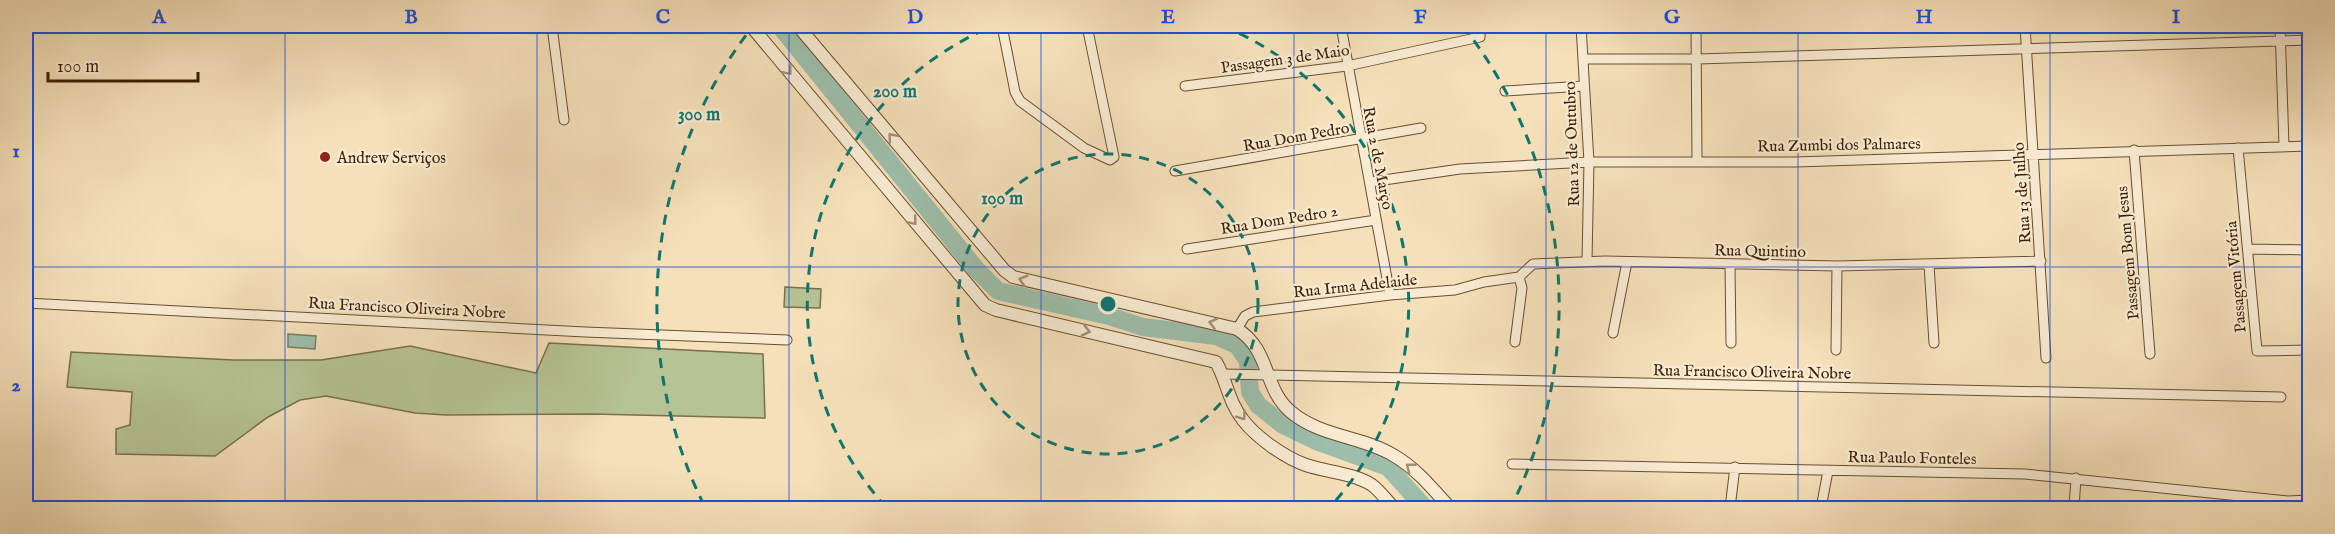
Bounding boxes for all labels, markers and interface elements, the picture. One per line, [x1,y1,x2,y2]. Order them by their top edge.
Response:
text: A [151,5,167,30]
text: B [404,5,418,30]
text: C [656,5,670,30]
text: D [907,5,923,30]
text: E [1161,5,1175,30]
text: F [1414,5,1427,30]
text: G [1664,5,1681,30]
text: H [1915,5,1933,30]
text: I [2172,5,2181,30]
street label: Passagem 3 de Maio [1220,41,1351,79]
scale bar [48,45,198,83]
text: 100 m [57,56,99,79]
one-way arrow [781,64,792,75]
text: 200 m [873,81,917,104]
street label: Rua 12 de Outubro [1561,81,1585,207]
text: 300 m [678,104,720,127]
street label: Rua 2 de Março [1357,105,1397,212]
street label: Rua Dom Pedro [1242,119,1351,157]
one-way arrow [888,133,899,144]
street label: Rua Zumbi dos Palmares [1757,135,1921,157]
text: 1 [12,139,20,164]
street label: Rua 13 de Julho [2009,141,2037,244]
place label: Andrew Serviços [336,149,446,169]
marker: Andrew Serviços [318,150,332,164]
street label: Passagem Bom Jesus [2113,185,2145,321]
text: 100 m [981,188,1023,211]
street label: Rua Dom Pedro 2 [1219,202,1339,240]
one-way arrow [906,214,917,225]
street label: Passagem Vitória [2222,220,2252,333]
street label: Rua Quintino [1714,241,1806,263]
street label: Rua Irma Adelaide [1292,271,1418,303]
one-way arrow [1018,275,1029,287]
street label: Rua Francisco Oliveira Nobre [307,294,506,324]
centre of rings [1098,294,1118,314]
one-way arrow [1208,318,1218,331]
one-way arrow [1081,324,1091,337]
street label: Rua Francisco Oliveira Nobre [1653,361,1851,385]
text: 2 [11,373,21,398]
one-way arrow [1235,410,1246,421]
street label: Rua Paulo Fonteles [1847,448,1977,470]
one-way arrow [1405,463,1416,474]

